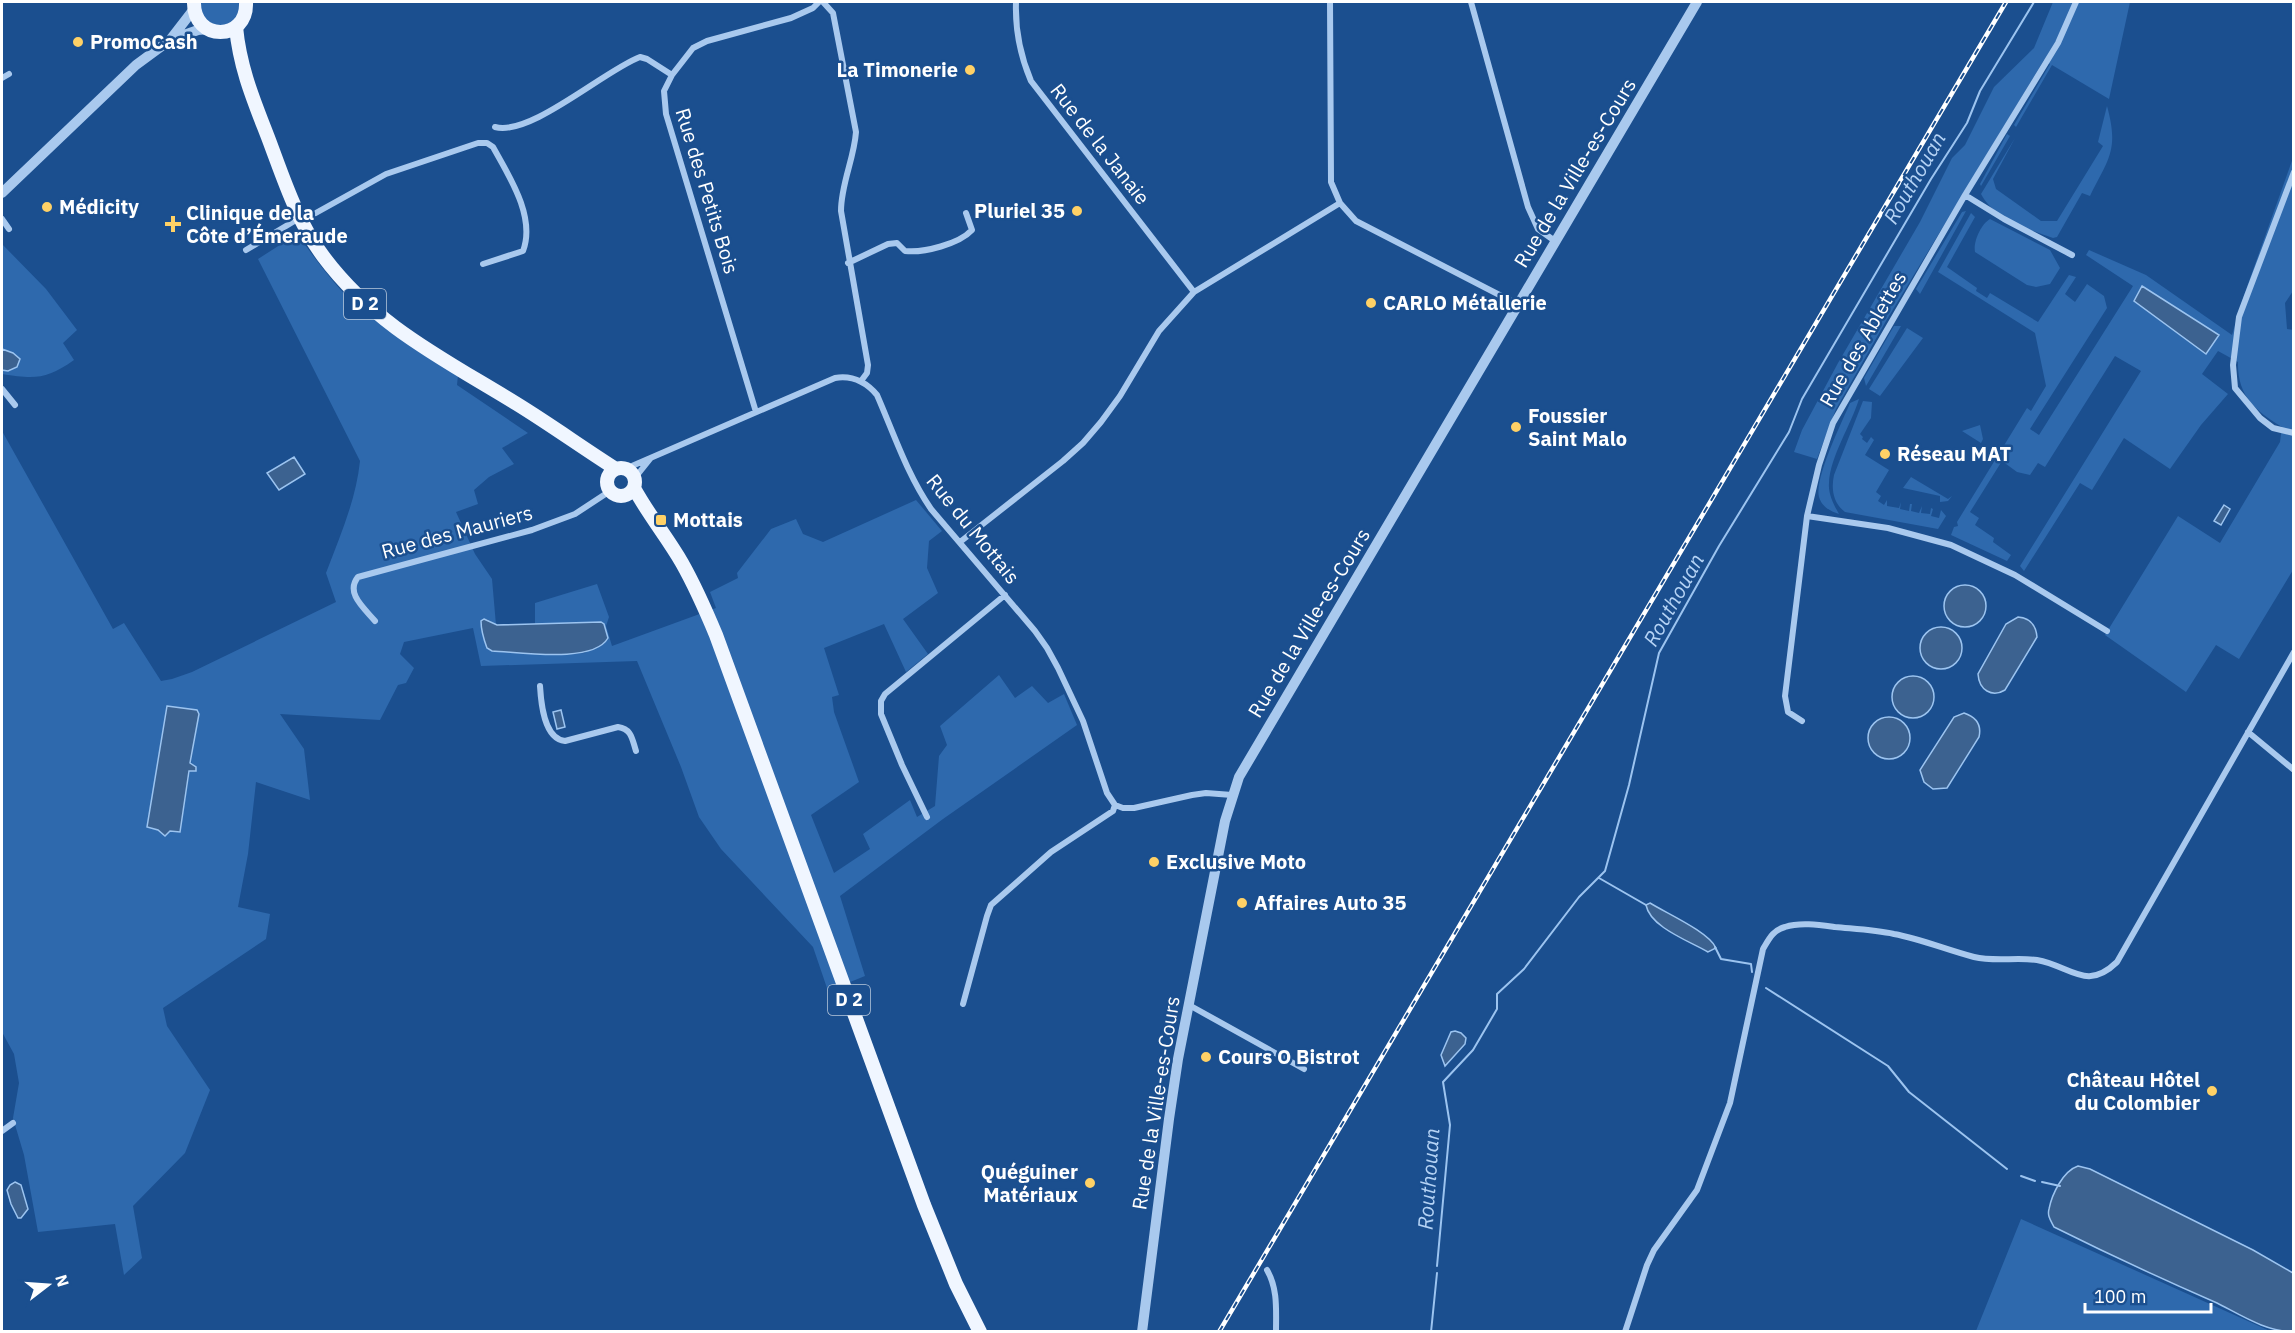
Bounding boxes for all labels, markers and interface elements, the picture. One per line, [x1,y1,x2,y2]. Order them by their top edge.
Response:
place label: PromoCash [90,28,198,55]
marker: PromoCash [71,35,85,49]
place label: La Timonerie [836,56,958,83]
marker: La Timonerie [963,63,977,77]
street label: Rue de la Ville-es-Cours [1507,73,1642,272]
street label: Rue de la Janaie [1045,77,1156,210]
street label: Rue des Petits Bois [669,105,746,277]
water label: Routhouan [1877,126,1952,229]
place label: Médicity [59,193,139,220]
place label: Pluriel 35 [974,197,1065,224]
place label: Clinique de la Côte d’Émeraude [186,199,348,249]
marker: Médicity [40,200,54,214]
marker: Pluriel 35 [1070,204,1084,218]
marker: Clinique de la Côte d’Émeraude [164,215,182,233]
street label: Rue des Ablettes [1813,266,1912,411]
road number: D 2 [344,289,386,319]
place label: CARLO Métallerie [1383,289,1547,316]
marker: CARLO Métallerie [1364,296,1378,310]
place label: Foussier Saint Malo [1528,402,1627,452]
marker: Foussier Saint Malo [1509,420,1523,434]
place label: Réseau MAT [1897,440,2012,467]
marker: Réseau MAT [1878,447,1892,461]
street label: Rue du Mottais [921,468,1026,589]
street label: Rue des Mauriers [378,498,536,565]
place label: Mottais [673,506,743,533]
marker: Mottais [654,513,668,527]
street label: Rue de la Ville-es-Cours [1241,523,1376,722]
water label: Routhouan [1636,548,1710,651]
place label: Exclusive Moto [1166,848,1306,875]
marker: Exclusive Moto [1147,855,1161,869]
place label: Affaires Auto 35 [1254,889,1407,916]
marker: Affaires Auto 35 [1235,896,1249,910]
road number: D 2 [828,985,870,1015]
street label: Rue de la Ville-es-Cours [1125,994,1186,1212]
place label: Cours O Bistrot [1218,1043,1360,1070]
marker: Cours O Bistrot [1199,1050,1213,1064]
place label: Château Hôtel du Colombier [2066,1066,2200,1116]
marker: Château Hôtel du Colombier [2205,1084,2219,1098]
water label: Routhouan [1410,1127,1446,1231]
place label: Quéguiner Matériaux [981,1158,1078,1208]
marker: Quéguiner Matériaux [1083,1176,1097,1190]
north arrow [18,1255,78,1315]
text: N [51,1272,74,1289]
scale bar [2085,1276,2211,1314]
text: 100 m [2094,1285,2146,1308]

